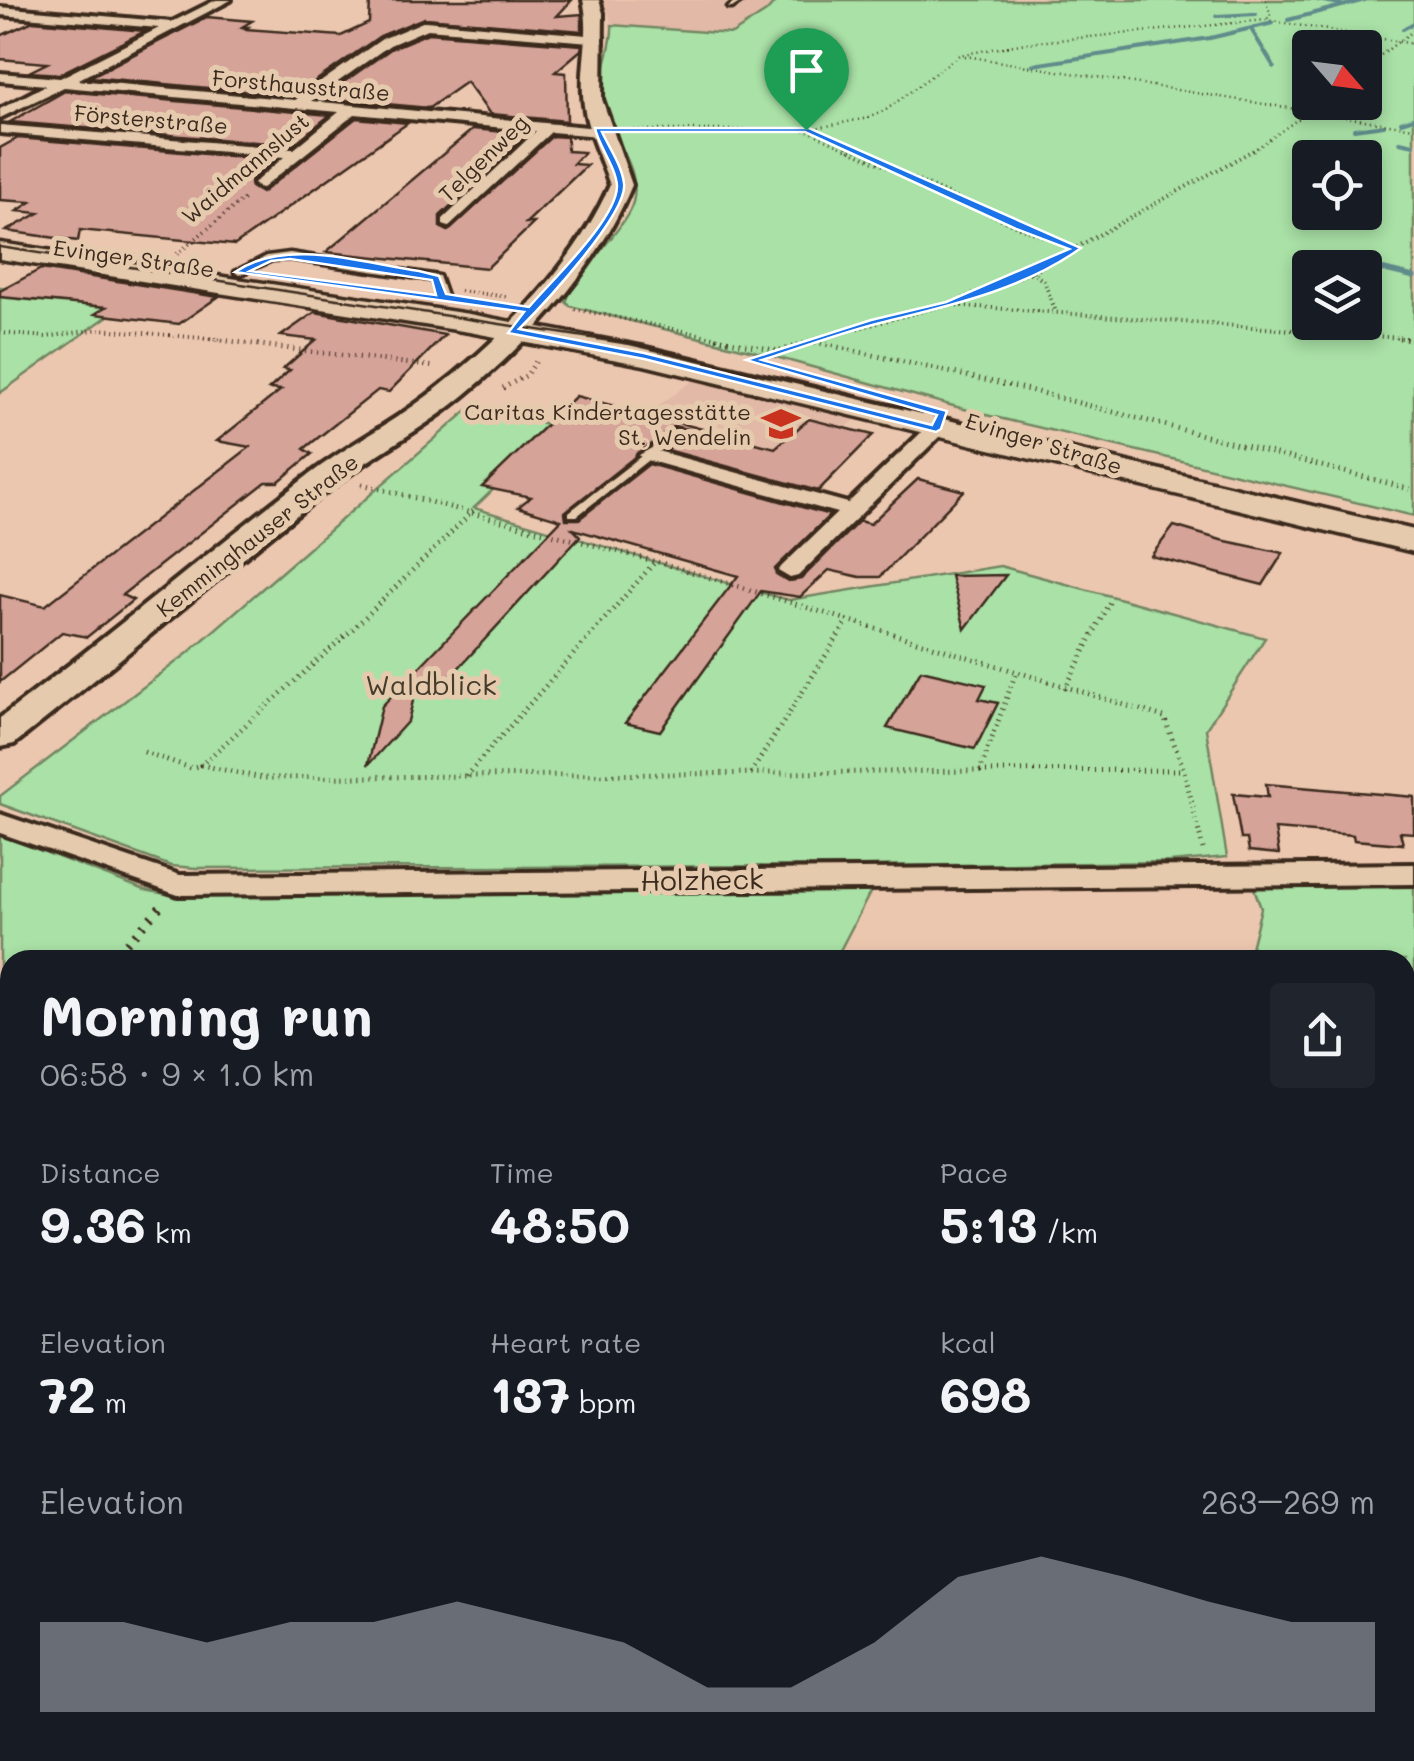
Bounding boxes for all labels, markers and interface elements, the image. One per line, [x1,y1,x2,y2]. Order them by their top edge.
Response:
pin [764,28,849,131]
north arrow [1292,30,1382,120]
map controls [1292,30,1382,340]
icon: arrive [779,43,834,98]
street label: Forsthausstraße [211,63,391,107]
street label: Försterstraße [73,98,229,140]
street label: Waidmannslust [175,106,315,230]
street label: Telgenweg [432,108,534,208]
button: locate [1292,140,1382,230]
street label: Evinger Straße [52,232,216,284]
button: layers [1292,250,1382,340]
place label: Caritas Kindertagesstätte St. Wendelin [464,397,751,451]
school or university icon: Caritas Kindertagesstätte St. Wendelin [760,403,802,445]
street label: Evinger Straße [962,405,1126,481]
street label: Kemminghauser Straße [150,447,364,623]
park label: Waldblick [365,666,497,702]
street label: Holzheck [640,860,764,898]
text: Morning run [40,978,373,1050]
button: share [1270,983,1375,1088]
text: 06:58 · 9 × 1.0 km [40,1052,314,1094]
text: Distance [40,1154,161,1190]
text: Time [490,1154,554,1190]
text: Pace [940,1154,1008,1190]
text: 9.36 [40,1190,146,1256]
text: 48:50 [490,1190,630,1256]
text: 5:13 [940,1190,1037,1256]
text: km [146,1214,192,1250]
text: /km [1037,1214,1098,1250]
text: Elevation [40,1324,166,1360]
text: Heart rate [490,1324,641,1360]
text: kcal [940,1324,996,1360]
text: 72 [40,1360,96,1426]
text: 137 [490,1360,570,1426]
text: 698 [940,1360,1031,1426]
text: m [96,1384,127,1420]
text: bpm [570,1384,636,1420]
text: Elevation [40,1480,184,1522]
text: 263–269 m [1201,1480,1375,1522]

